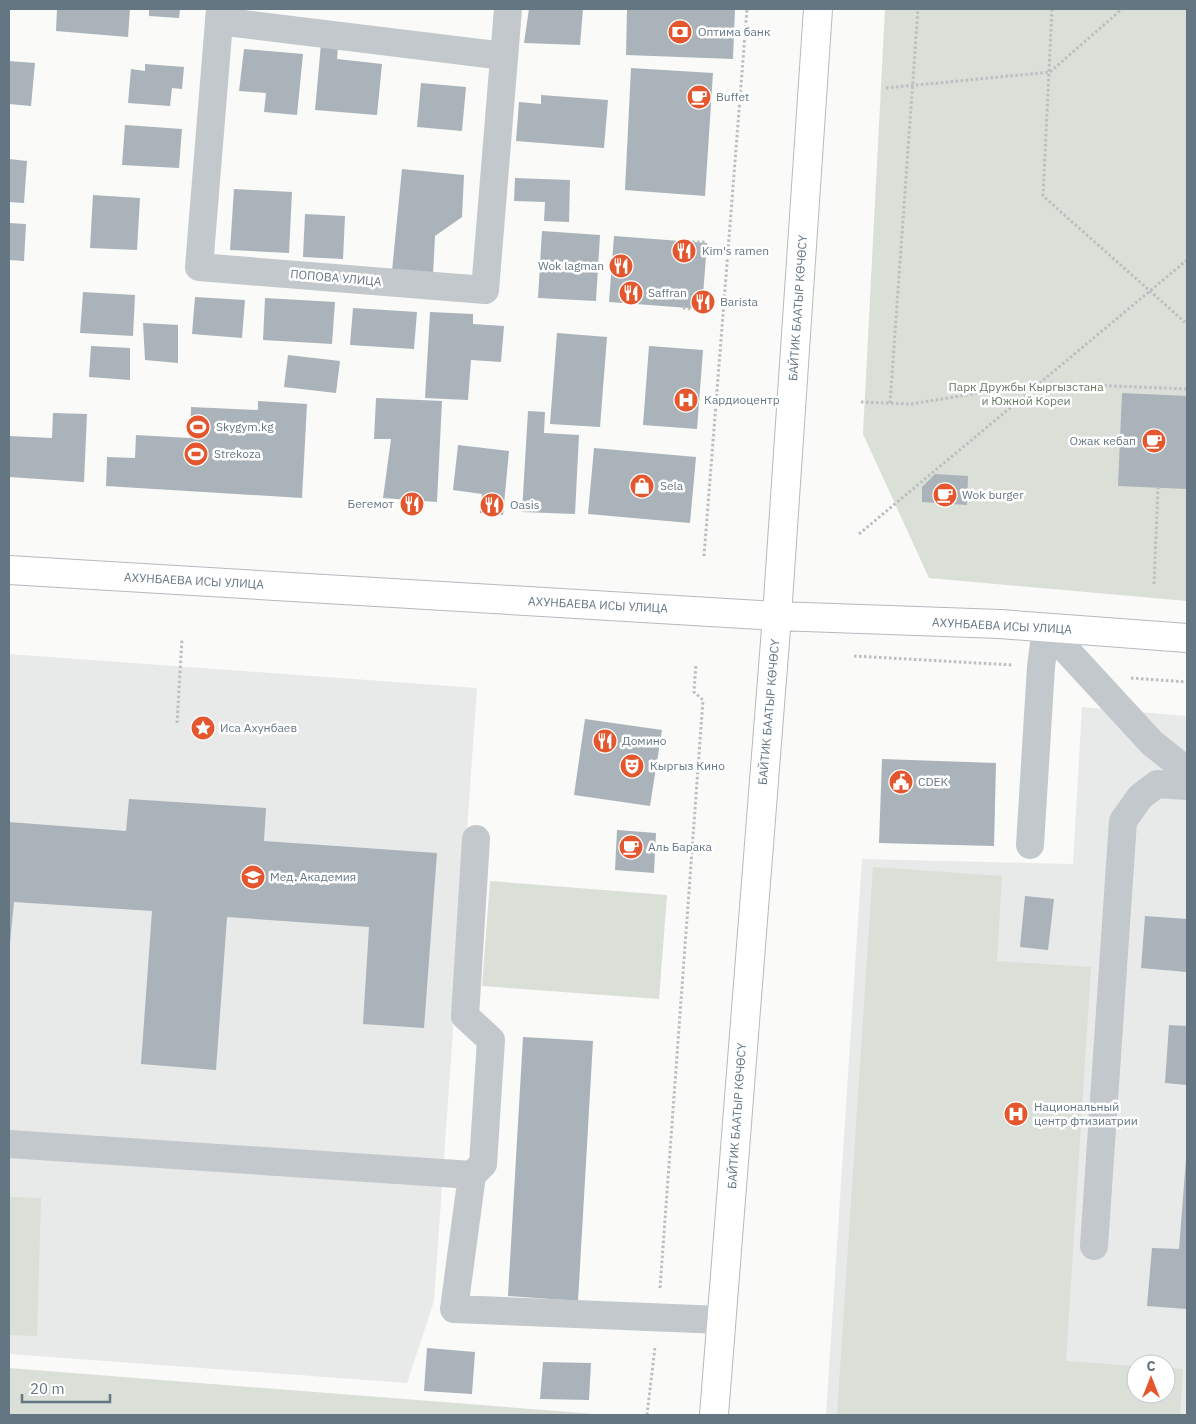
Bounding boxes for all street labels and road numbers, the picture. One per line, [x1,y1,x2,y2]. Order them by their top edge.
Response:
street label: БАЙТИК БААТЫР КӨЧӨСҮ [785,234,810,382]
street label: ПОПОВА УЛИЦА [290,266,383,289]
street label: АХУНБАЕВА ИСЫ УЛИЦА [124,569,265,592]
street label: АХУНБАЕВА ИСЫ УЛИЦА [528,593,669,616]
street label: АХУНБАЕВА ИСЫ УЛИЦА [932,614,1073,637]
street label: БАЙТИК БААТЫР КӨЧӨСҮ [755,638,782,786]
street label: БАЙТИК БААТЫР КӨЧӨСҮ [724,1042,749,1190]

